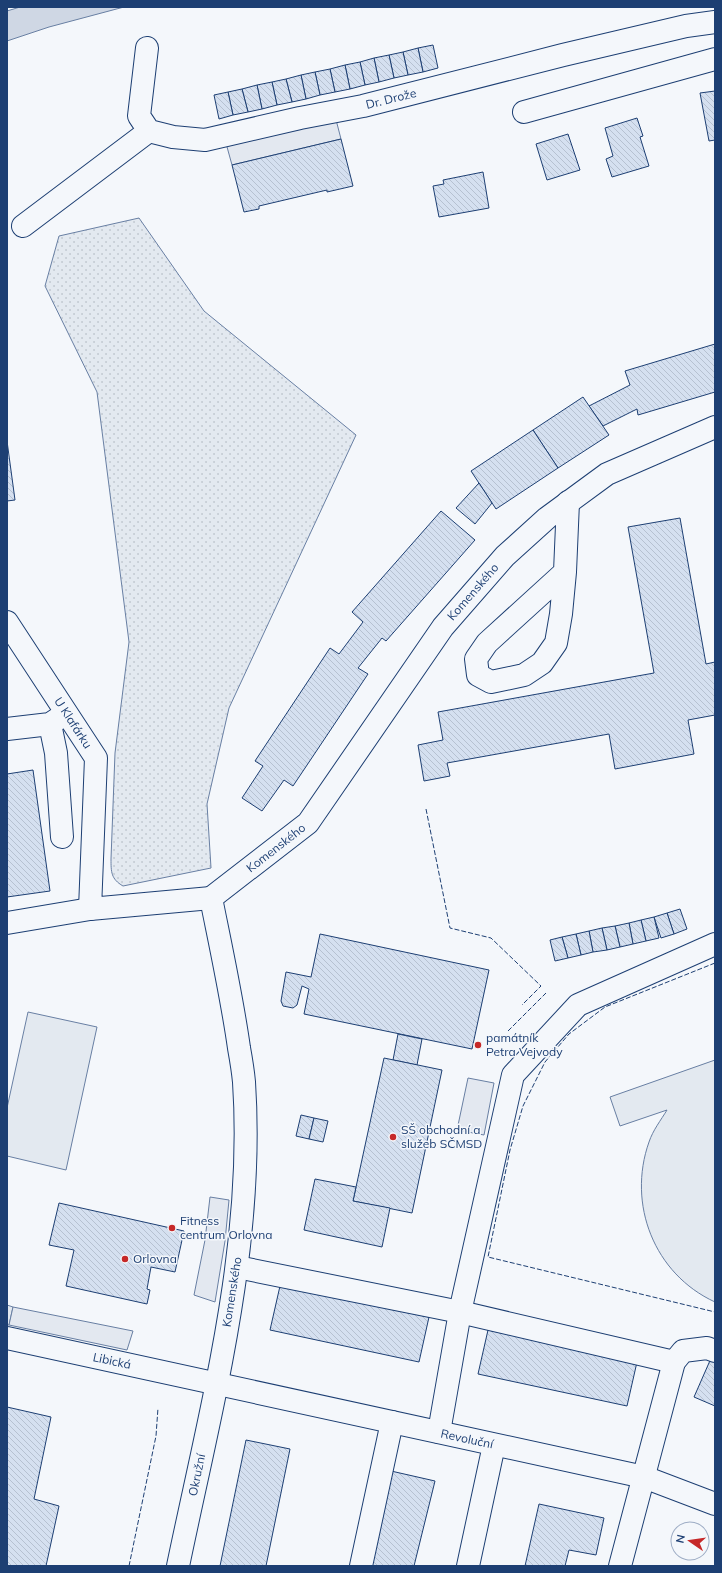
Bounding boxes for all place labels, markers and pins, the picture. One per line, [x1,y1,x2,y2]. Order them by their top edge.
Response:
place label: památník Petra Vejvody [486,1030,563,1059]
marker: památník Petra Vejvody [473,1040,483,1050]
place label: SŠ obchodní a služeb SČMSD [401,1122,482,1151]
marker: SŠ obchodní a služeb SČMSD [388,1132,398,1142]
place label: Fitness centrum Orlovna [180,1213,272,1242]
marker: Fitness centrum Orlovna [167,1223,177,1233]
place label: Orlovna [133,1251,177,1266]
marker: Orlovna [120,1254,130,1264]

